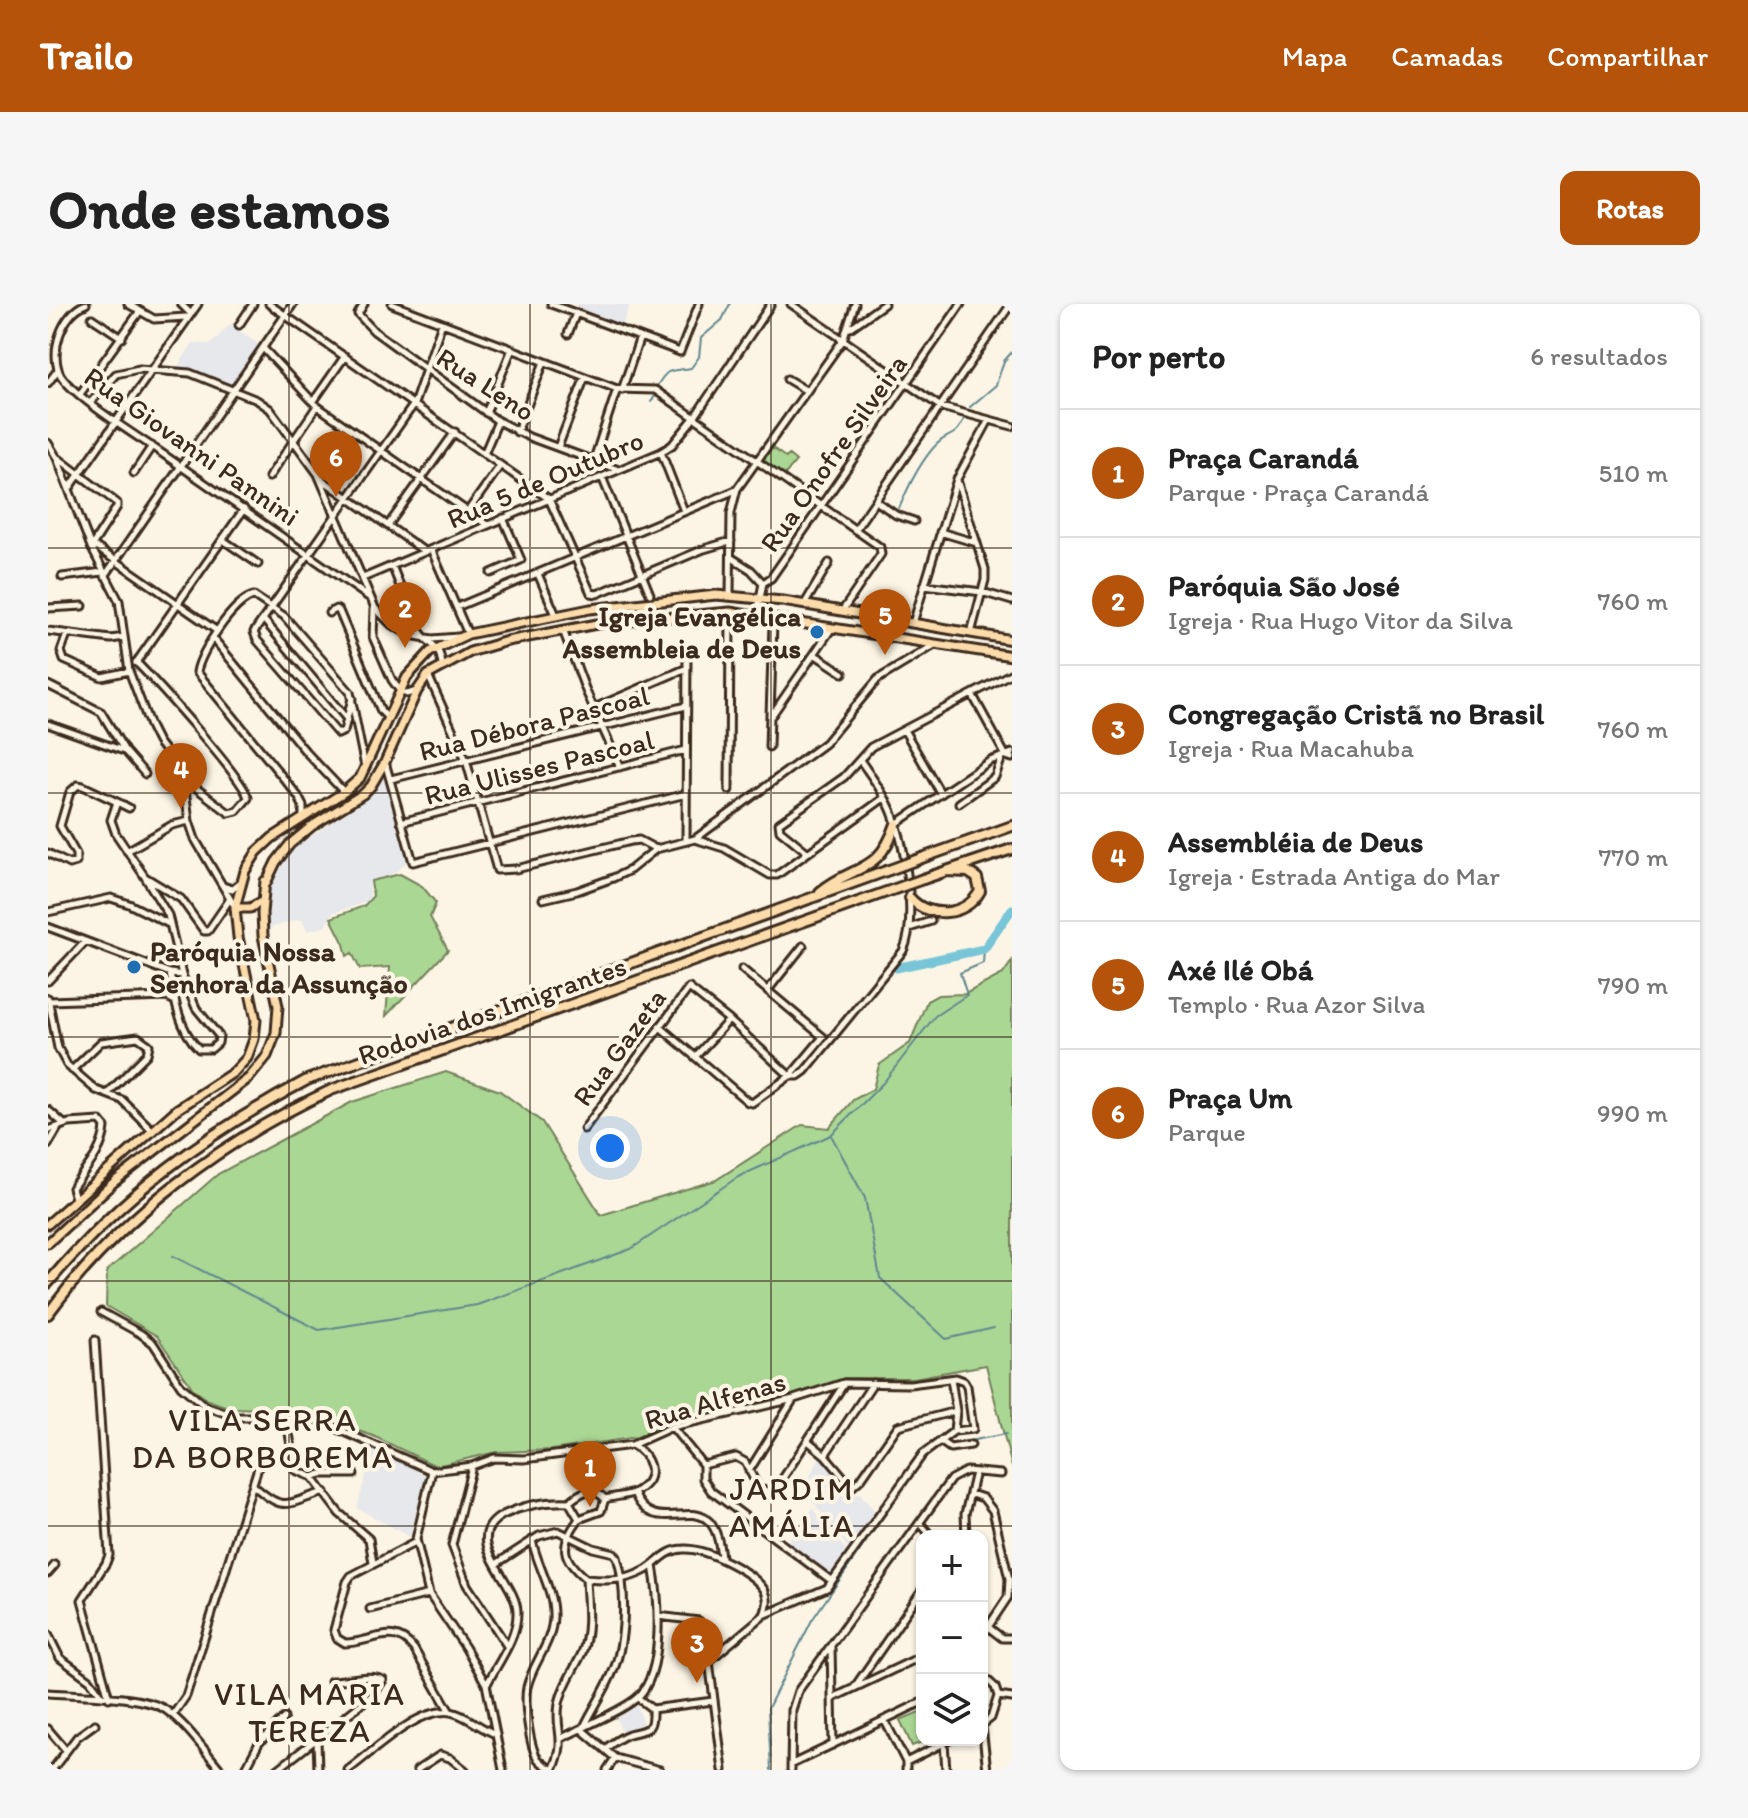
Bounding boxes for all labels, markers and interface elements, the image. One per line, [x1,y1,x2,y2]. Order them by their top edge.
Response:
text: Trailo [40,33,133,79]
text: Mapa [1282,39,1347,73]
text: Camadas [1391,39,1503,73]
text: Compartilhar [1547,39,1708,73]
button: Rotas [1560,171,1700,245]
text: Onde estamos [48,175,390,242]
text: Por perto [1092,336,1225,377]
street label: Rua Leno [431,340,541,428]
text: 6 resultados [1530,340,1668,372]
street label: Rua Onofre Silveira [752,347,914,558]
street label: Rua Giovanni Pannini [78,359,306,533]
street label: Rua 5 de Outubro [442,422,648,536]
pin: 6 [310,431,362,497]
text: Praça Carandá [1168,439,1359,476]
text: 1 [1112,457,1124,489]
text: 510 m [1599,457,1668,489]
text: Parque · Praça Carandá [1168,476,1429,508]
text: Paróquia São José [1168,567,1400,604]
pin: 2 [379,582,431,648]
text: 2 [1111,585,1125,617]
text: 760 m [1598,585,1668,617]
pin: 5 [859,589,911,655]
place label: Igreja Evangélica Assembleia de Deus [562,599,801,665]
text: Igreja · Rua Hugo Vitor da Silva [1168,604,1513,636]
marker: Igreja Evangélica Assembleia de Deus [808,623,826,641]
street label: Rua Débora Pascoal [415,678,653,768]
text: Congregação Cristã no Brasil [1168,695,1544,732]
text: 3 [1111,713,1125,745]
text: 760 m [1598,713,1668,745]
street label: Rua Ulisses Pascoal [421,722,657,812]
text: Igreja · Rua Macahuba [1168,732,1414,764]
pin: 4 [155,743,207,809]
text: Assembléia de Deus [1168,823,1423,860]
text: 4 [1110,841,1126,873]
text: 770 m [1598,841,1668,873]
text: Igreja · Estrada Antiga do Mar [1168,860,1500,892]
place label: Paróquia Nossa Senhora da Assunção [150,934,408,1000]
street label: Rodovia dos Imigrantes [353,948,631,1072]
text: Axé Ilé Obá [1168,951,1313,988]
marker: Paróquia Nossa Senhora da Assunção [125,958,143,976]
text: 5 [1111,969,1125,1001]
text: 790 m [1598,969,1668,1001]
street label: Rua Gazeta [565,981,673,1112]
text: Templo · Rua Azor Silva [1168,988,1425,1020]
text: Praça Um [1168,1079,1292,1116]
text: 6 [1111,1097,1125,1129]
text: 990 m [1597,1097,1668,1129]
text: Parque [1168,1116,1246,1148]
your location [590,1128,630,1168]
street label: Rua Alfenas [640,1364,790,1436]
district label: VILA SERRA DA BORBOREMA [132,1401,394,1476]
pin: 1 [564,1441,616,1507]
district label: JARDIM AMÁLIA [729,1470,855,1545]
map controls [916,1530,988,1746]
button: + [916,1530,988,1602]
button: − [916,1602,988,1674]
pin: 3 [671,1617,723,1683]
button: layers [916,1674,988,1746]
district label: VILA MARIA TEREZA [214,1675,406,1750]

